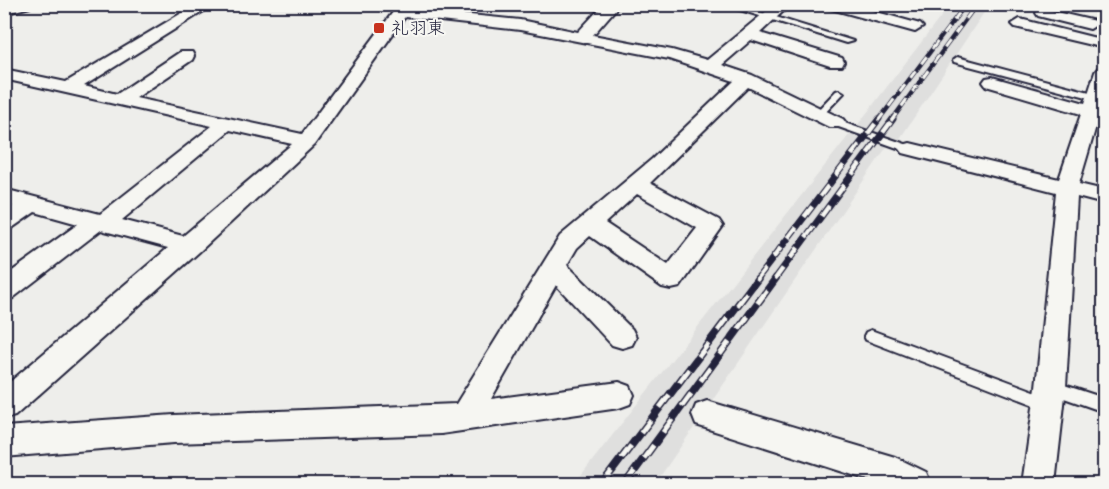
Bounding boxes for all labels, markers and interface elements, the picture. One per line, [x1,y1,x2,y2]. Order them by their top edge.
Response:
place label: 礼羽東 [391,13,445,40]
marker: 礼羽東 [372,21,386,35]

